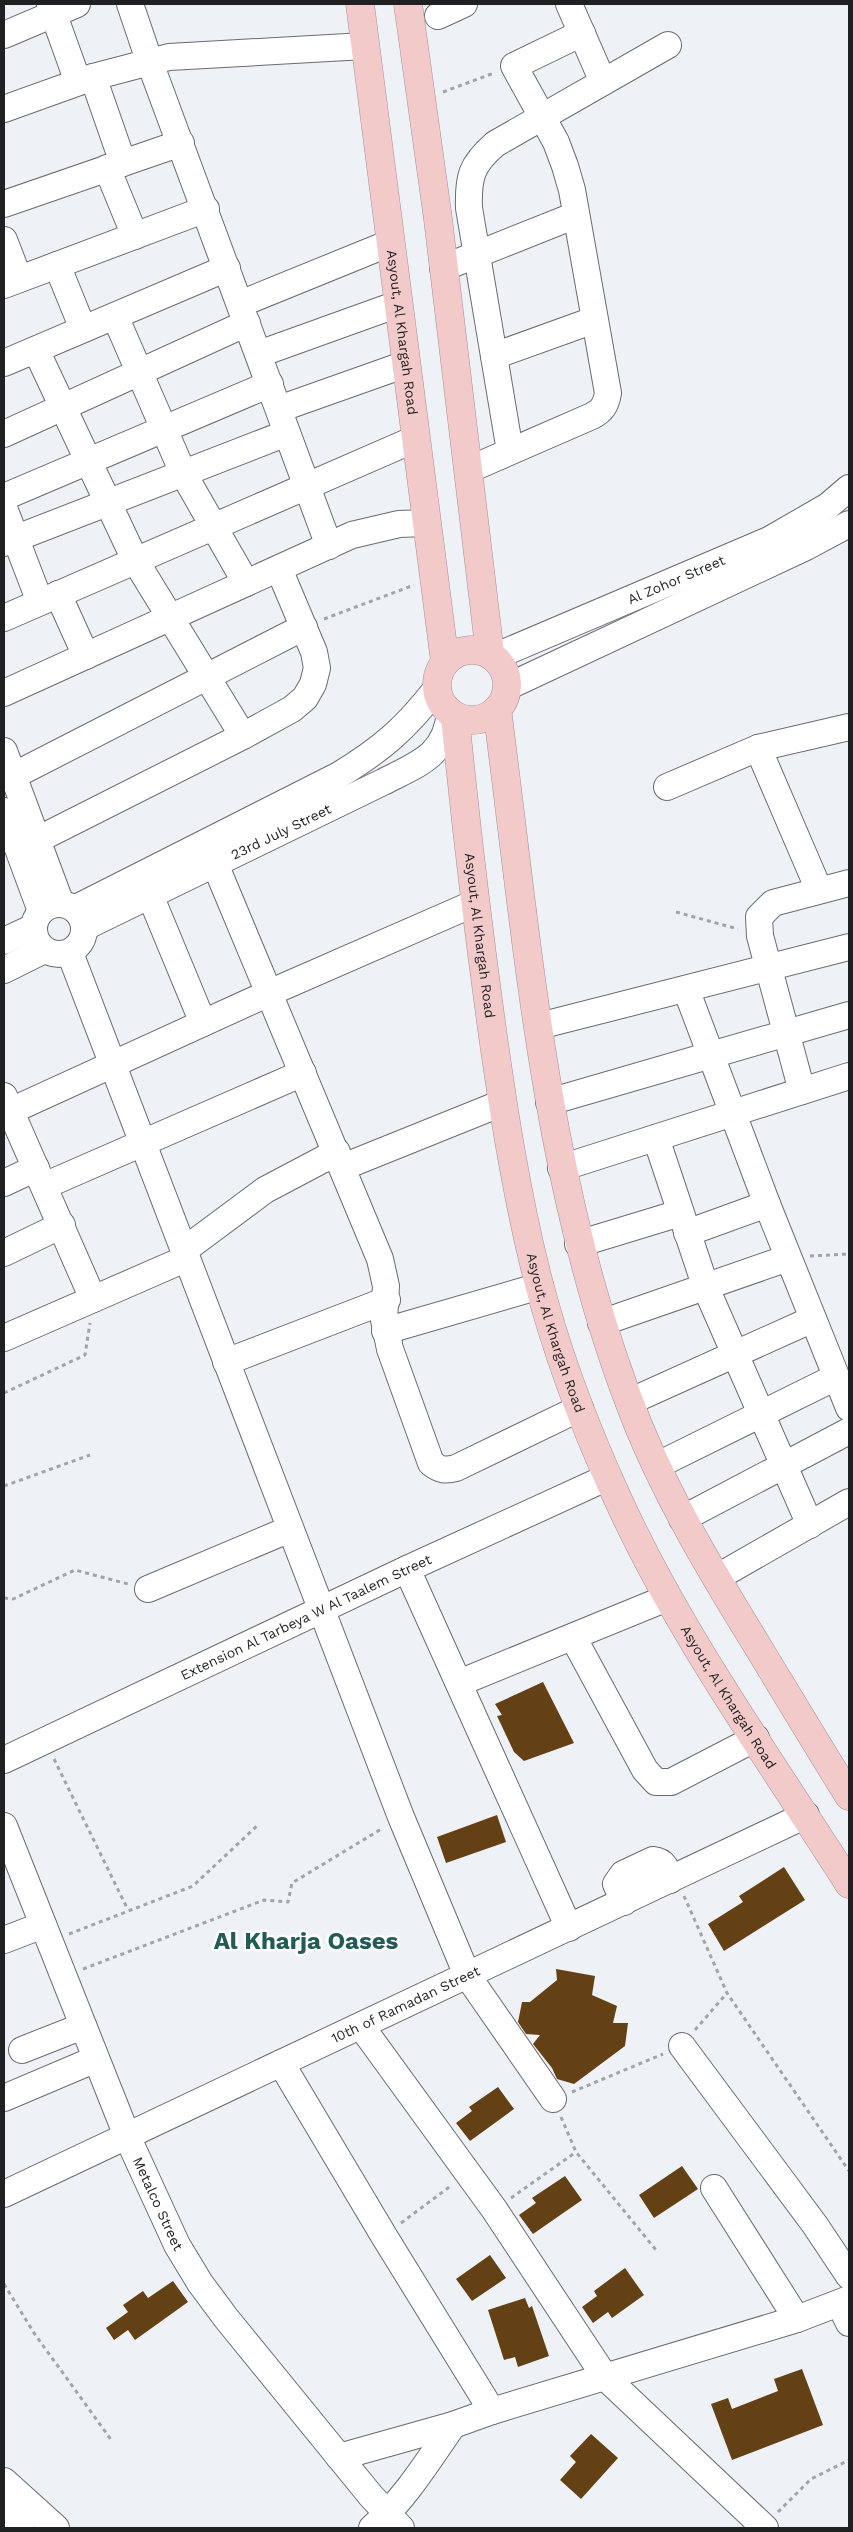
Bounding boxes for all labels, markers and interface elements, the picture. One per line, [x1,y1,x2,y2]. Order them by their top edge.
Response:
street label: Asyout, Al Khargah Road [384,249,421,416]
street label: Al Zohor Street [625,552,727,607]
street label: 23rd July Street [228,800,334,863]
street label: Asyout, Al Khargah Road [462,852,498,1019]
street label: Asyout, Al Khargah Road [524,1251,588,1415]
street label: Extension Al Tarbeya W Al Taalem Street [178,1551,434,1683]
street label: Asyout, Al Khargah Road [678,1622,780,1772]
district label: Al Kharja Oases [214,1927,399,1955]
street label: 10th of Ramadan Street [329,1962,482,2046]
street label: Metalco Street [130,2154,187,2254]

